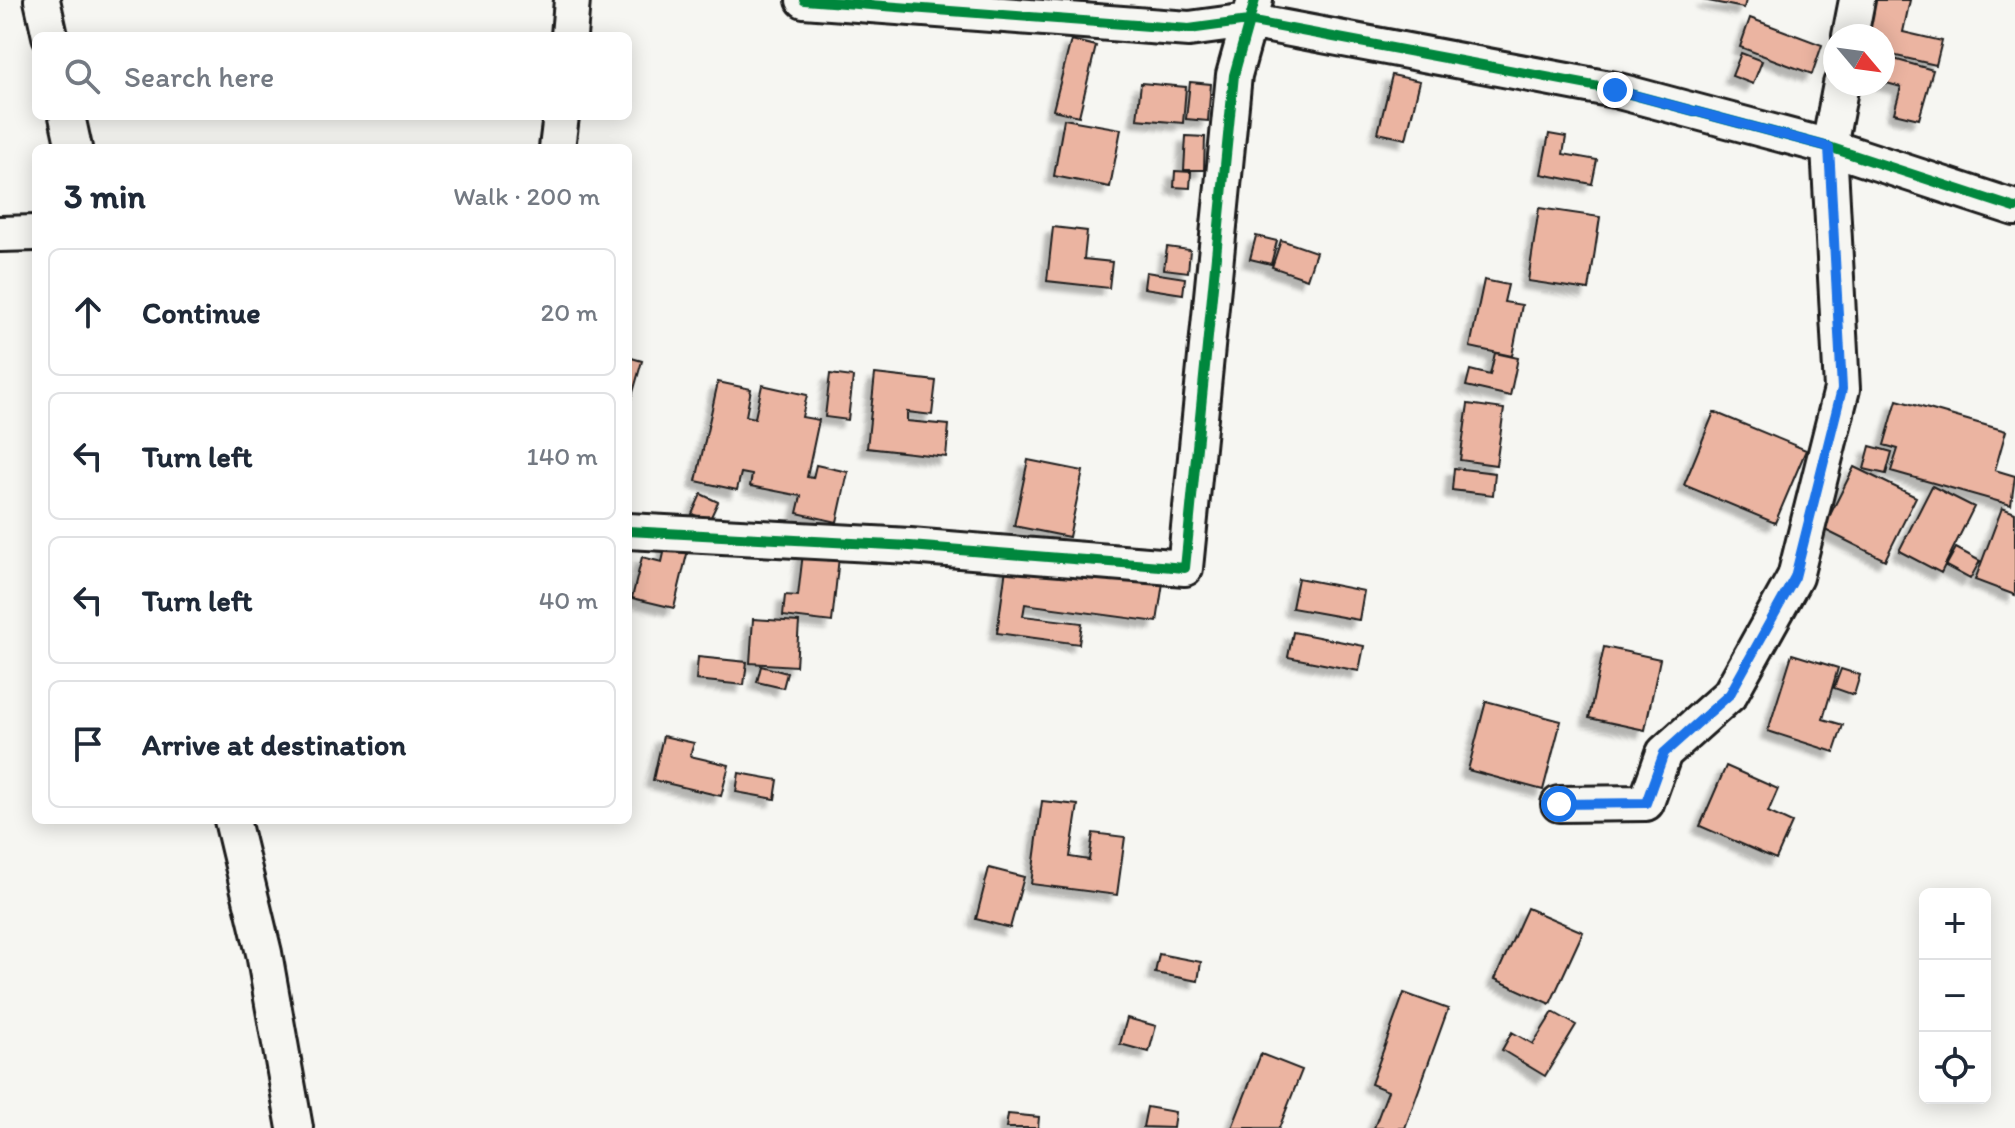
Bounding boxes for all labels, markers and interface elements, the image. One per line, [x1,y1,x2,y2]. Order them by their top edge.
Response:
north arrow [1823,24,1895,96]
search box [32,32,632,120]
icon: search [60,54,104,98]
text: Search here [124,58,274,95]
route end [1597,72,1633,108]
text: 3 min [64,176,146,217]
text: Walk · 200 m [453,180,600,212]
icon: ahead [66,290,110,334]
text: Continue [142,294,261,331]
text: 20 m [541,296,598,328]
icon: left [66,434,110,478]
text: Turn left [142,438,253,475]
text: 140 m [527,440,598,472]
icon: left [66,578,110,622]
text: Turn left [142,582,253,619]
text: 40 m [539,584,598,616]
icon: arrive [66,722,110,766]
text: Arrive at destination [142,726,406,763]
route start [1541,786,1577,822]
map controls [1919,888,1991,1104]
button: + [1919,888,1991,960]
button: − [1919,960,1991,1032]
button: locate [1919,1032,1991,1104]

